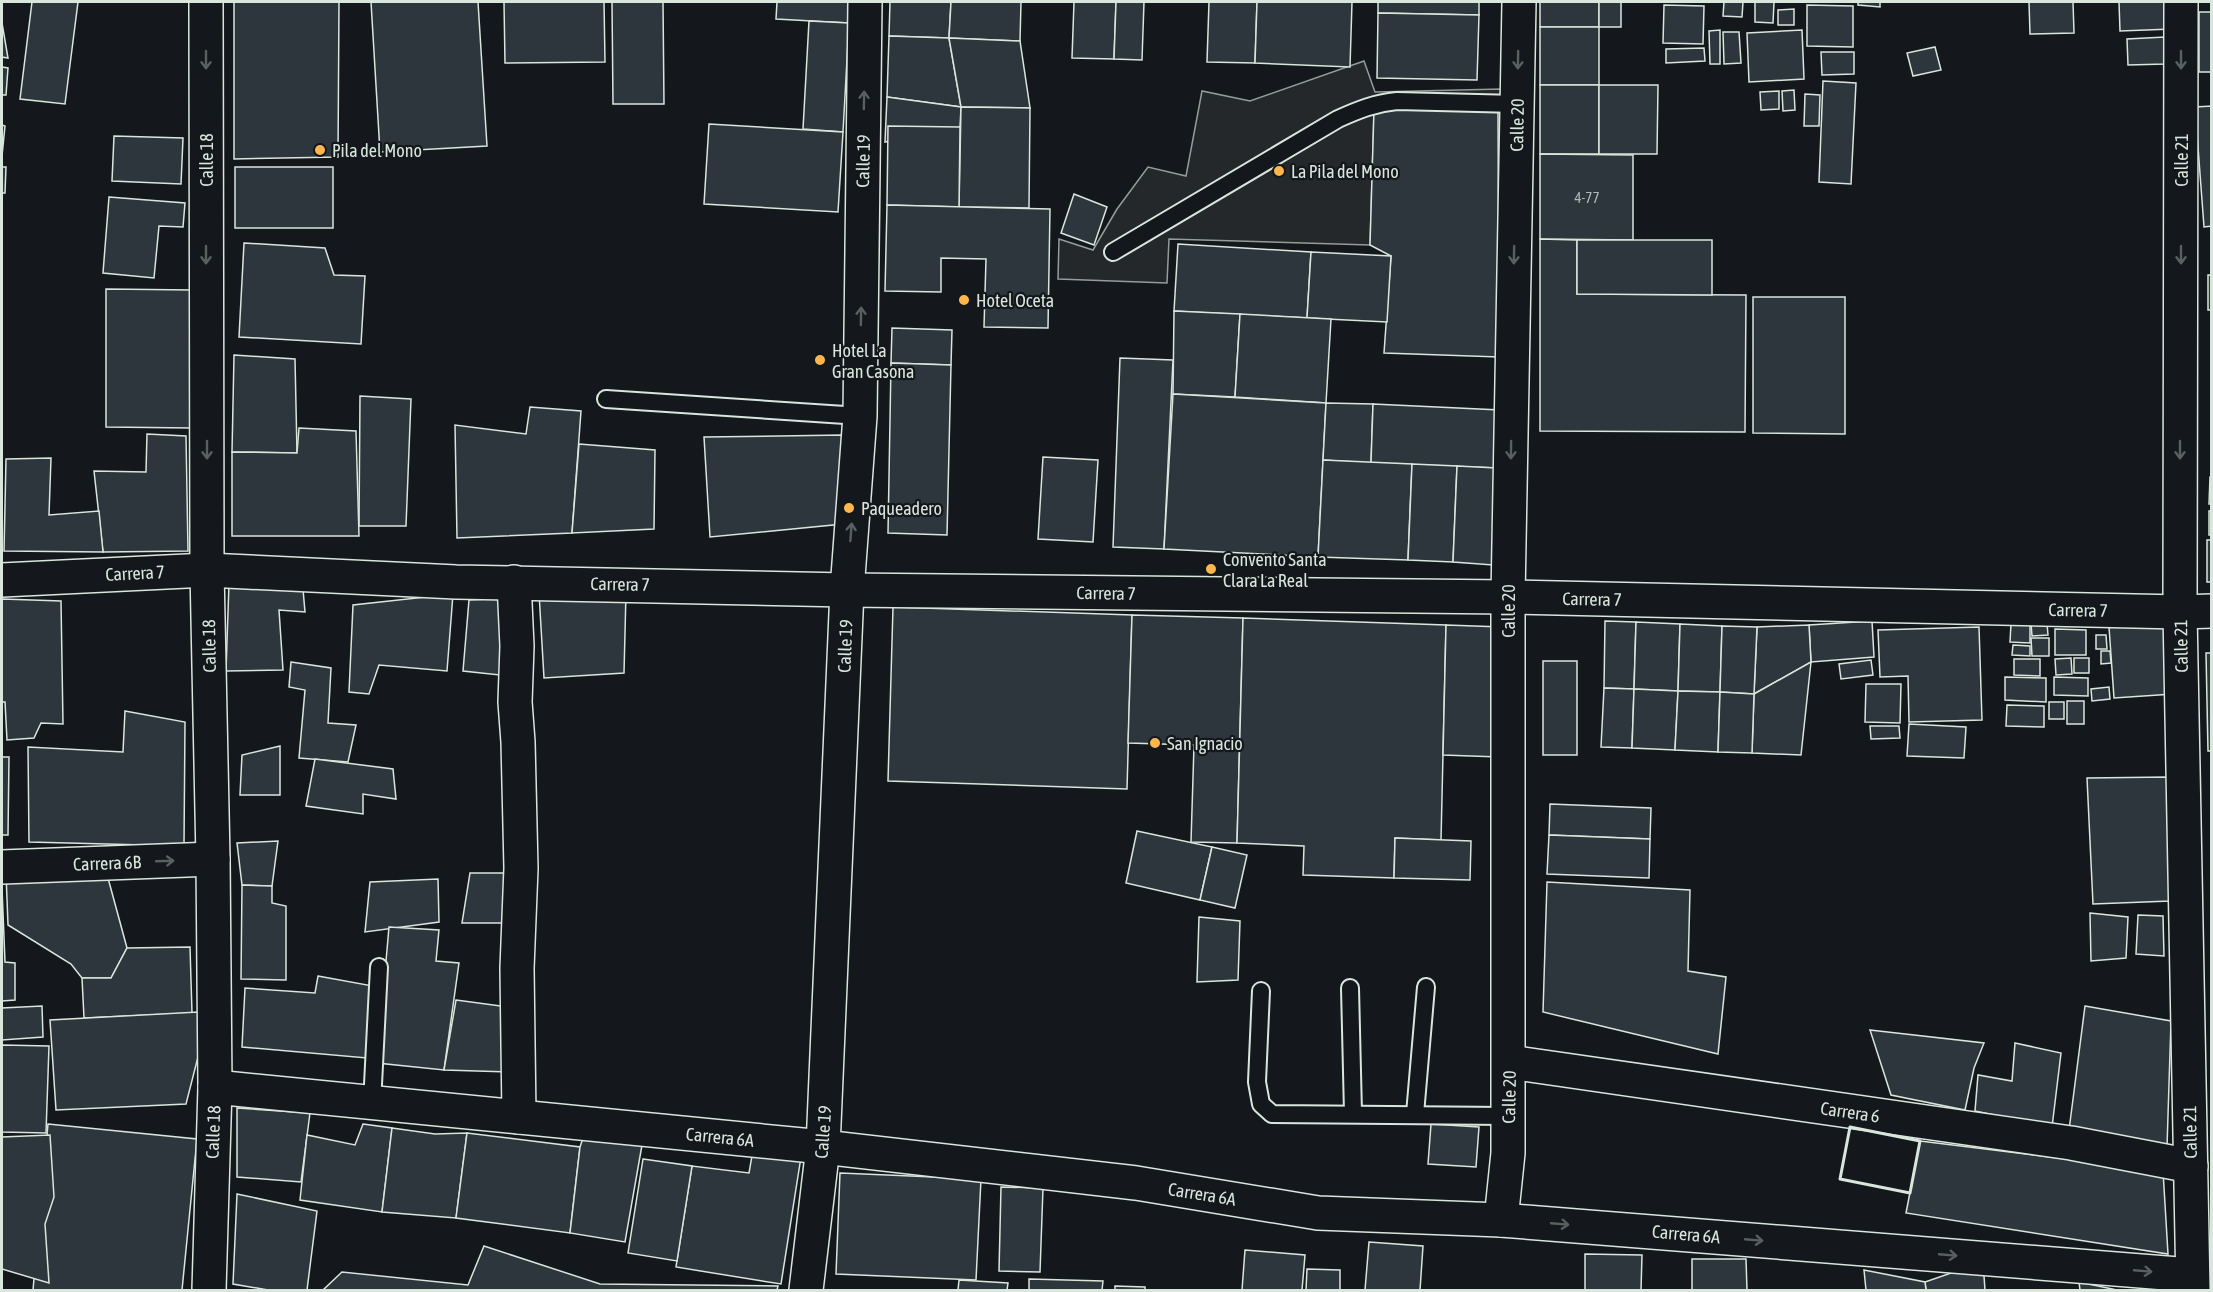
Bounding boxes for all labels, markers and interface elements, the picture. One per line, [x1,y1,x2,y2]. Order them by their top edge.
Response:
one-way arrow [200,49,212,69]
one-way arrow [1512,49,1524,69]
one-way arrow [2175,49,2187,69]
one-way arrow [858,91,870,111]
street label: Calle 20 [1506,98,1528,152]
street label: Calle 18 [196,133,217,187]
street label: Calle 21 [2171,133,2192,187]
street label: Calle 19 [852,134,874,188]
place label: Pila del Mono [332,140,422,161]
marker: Pila del Mono [313,143,327,157]
place label: La Pila del Mono [1291,161,1399,182]
marker: La Pila del Mono [1272,164,1286,178]
house number: 4-77 [1575,189,1599,206]
one-way arrow [200,244,212,264]
one-way arrow [1508,244,1520,264]
one-way arrow [2175,244,2187,264]
place label: Hotel Oceta [976,290,1054,311]
marker: Hotel Oceta [957,293,971,307]
one-way arrow [855,307,867,327]
place label: Hotel La Gran Casona [832,340,914,382]
marker: Hotel La Gran Casona [813,353,827,367]
one-way arrow [201,439,213,459]
one-way arrow [1505,439,1516,459]
one-way arrow [2174,439,2186,459]
place label: Paqueadero [861,498,942,519]
marker: Paqueadero [842,501,856,515]
one-way arrow [846,522,857,542]
place label: Convento Santa Clara La Real [1223,549,1327,591]
street label: Carrera 7 [105,561,165,585]
marker: Convento Santa Clara La Real [1204,562,1218,576]
street label: Carrera 7 [590,573,650,595]
street label: Carrera 7 [1076,582,1136,604]
street label: Calle 20 [1498,584,1519,638]
street label: Carrera 7 [1562,588,1622,610]
street label: Carrera 7 [2048,599,2108,621]
street label: Calle 18 [198,619,220,673]
street label: Calle 19 [834,619,856,673]
street label: Calle 21 [2170,619,2192,673]
place label: San Ignacio [1167,733,1243,754]
marker: San Ignacio [1148,736,1162,750]
street label: Carrera 6B [73,851,142,875]
one-way arrow [154,855,174,866]
street label: Calle 20 [1498,1070,1520,1124]
street label: Carrera 6 [1819,1097,1881,1127]
street label: Calle 18 [202,1105,224,1159]
street label: Calle 19 [811,1105,835,1159]
street label: Calle 21 [2179,1105,2201,1159]
street label: Carrera 6A [685,1123,755,1151]
street label: Carrera 6A [1167,1178,1238,1210]
one-way arrow [1549,1219,1569,1230]
street label: Carrera 6A [1651,1221,1721,1247]
one-way arrow [1744,1235,1764,1246]
one-way arrow [1938,1250,1958,1261]
one-way arrow [2132,1266,2152,1277]

